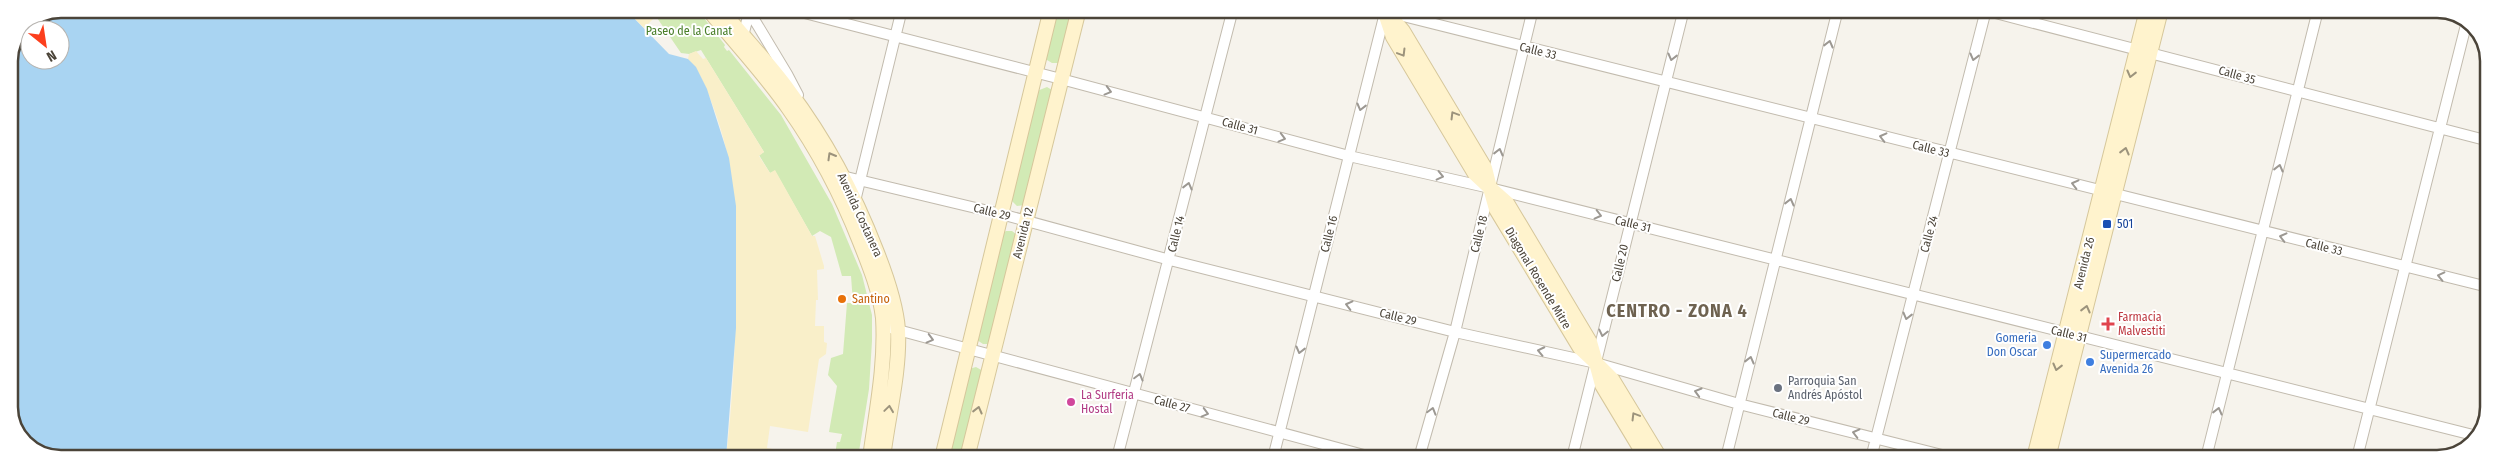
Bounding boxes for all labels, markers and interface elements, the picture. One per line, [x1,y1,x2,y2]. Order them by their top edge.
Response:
north arrow [20,20,70,70]
park label: Paseo de la Canat [646,24,732,38]
street label: Calle 33 [1518,40,1558,62]
one-way arrow [1823,40,1834,49]
text: N [43,46,59,65]
one-way arrow [1396,48,1406,57]
one-way arrow [1667,52,1678,61]
one-way arrow [1969,52,1980,61]
street label: Calle 35 [2217,63,2258,87]
one-way arrow [2126,69,2137,78]
one-way arrow [1104,85,1113,96]
one-way arrow [1356,103,1367,112]
one-way arrow [1450,112,1460,121]
street label: Calle 31 [1221,115,1259,137]
one-way arrow [1278,132,1286,142]
one-way arrow [1880,132,1888,142]
street label: Calle 33 [1911,138,1951,160]
one-way arrow [1493,147,1504,156]
one-way arrow [2119,147,2130,156]
one-way arrow [827,152,837,161]
one-way arrow [2273,164,2284,173]
one-way arrow [1435,170,1444,181]
street label: Avenida Costanera [834,171,886,259]
one-way arrow [2071,180,2079,190]
one-way arrow [1183,182,1193,190]
one-way arrow [1784,198,1794,207]
street label: Calle 29 [972,201,1012,223]
street label: Avenida 12 [1010,206,1036,260]
one-way arrow [1593,209,1602,220]
street label: Calle 31 [1614,213,1652,235]
street label: Calle 14 [1165,214,1187,254]
street label: Calle 16 [1318,214,1340,254]
street label: Calle 18 [1468,214,1490,254]
street label: Calle 24 [1917,214,1941,254]
place label: 501 [2117,217,2133,231]
marker: 501 [2101,218,2113,230]
street label: Diagonal Rosende Mitre [1502,225,1574,331]
one-way arrow [2280,232,2288,242]
street label: Avenida 26 [2071,235,2097,291]
street label: Calle 33 [2304,236,2344,258]
street label: Calle 20 [1609,243,1631,283]
one-way arrow [2437,271,2446,282]
place label: Santino [852,292,890,306]
marker: Santino [836,293,848,305]
one-way arrow [1345,300,1354,311]
district label: CENTRO - ZONA 4 [1606,300,1748,322]
one-way arrow [2080,305,2090,314]
street label: Calle 29 [1378,306,1418,328]
place label: Farmacia Malvestiti [2118,310,2166,338]
one-way arrow [1903,311,1913,319]
marker: Farmacia Malvestiti [2102,318,2114,330]
street label: Calle 31 [2050,323,2088,345]
one-way arrow [1598,329,1609,338]
place label: Gomeria Don Oscar [1987,331,2038,359]
one-way arrow [925,334,934,344]
marker: Gomeria Don Oscar [2041,339,2053,351]
one-way arrow [1295,345,1306,354]
one-way arrow [1537,346,1546,357]
place label: Supermercado Avenida 26 [2100,348,2171,376]
one-way arrow [1744,355,1755,364]
marker: Supermercado Avenida 26 [2084,356,2096,368]
one-way arrow [2052,363,2063,372]
one-way arrow [1133,373,1143,381]
place label: Parroquia San Andrés Apóstol [1788,374,1862,402]
marker: Parroquia San Andrés Apóstol [1772,382,1784,394]
place label: La Surferia Hostal [1081,388,1134,416]
one-way arrow [1695,388,1703,398]
street label: Calle 27 [1152,392,1192,416]
marker: La Surferia Hostal [1065,396,1077,408]
one-way arrow [884,405,894,414]
one-way arrow [972,406,983,415]
street label: Calle 29 [1771,406,1811,428]
one-way arrow [2212,406,2223,415]
one-way arrow [1201,407,1210,418]
one-way arrow [1427,407,1437,416]
one-way arrow [1631,413,1641,422]
one-way arrow [1851,428,1860,439]

